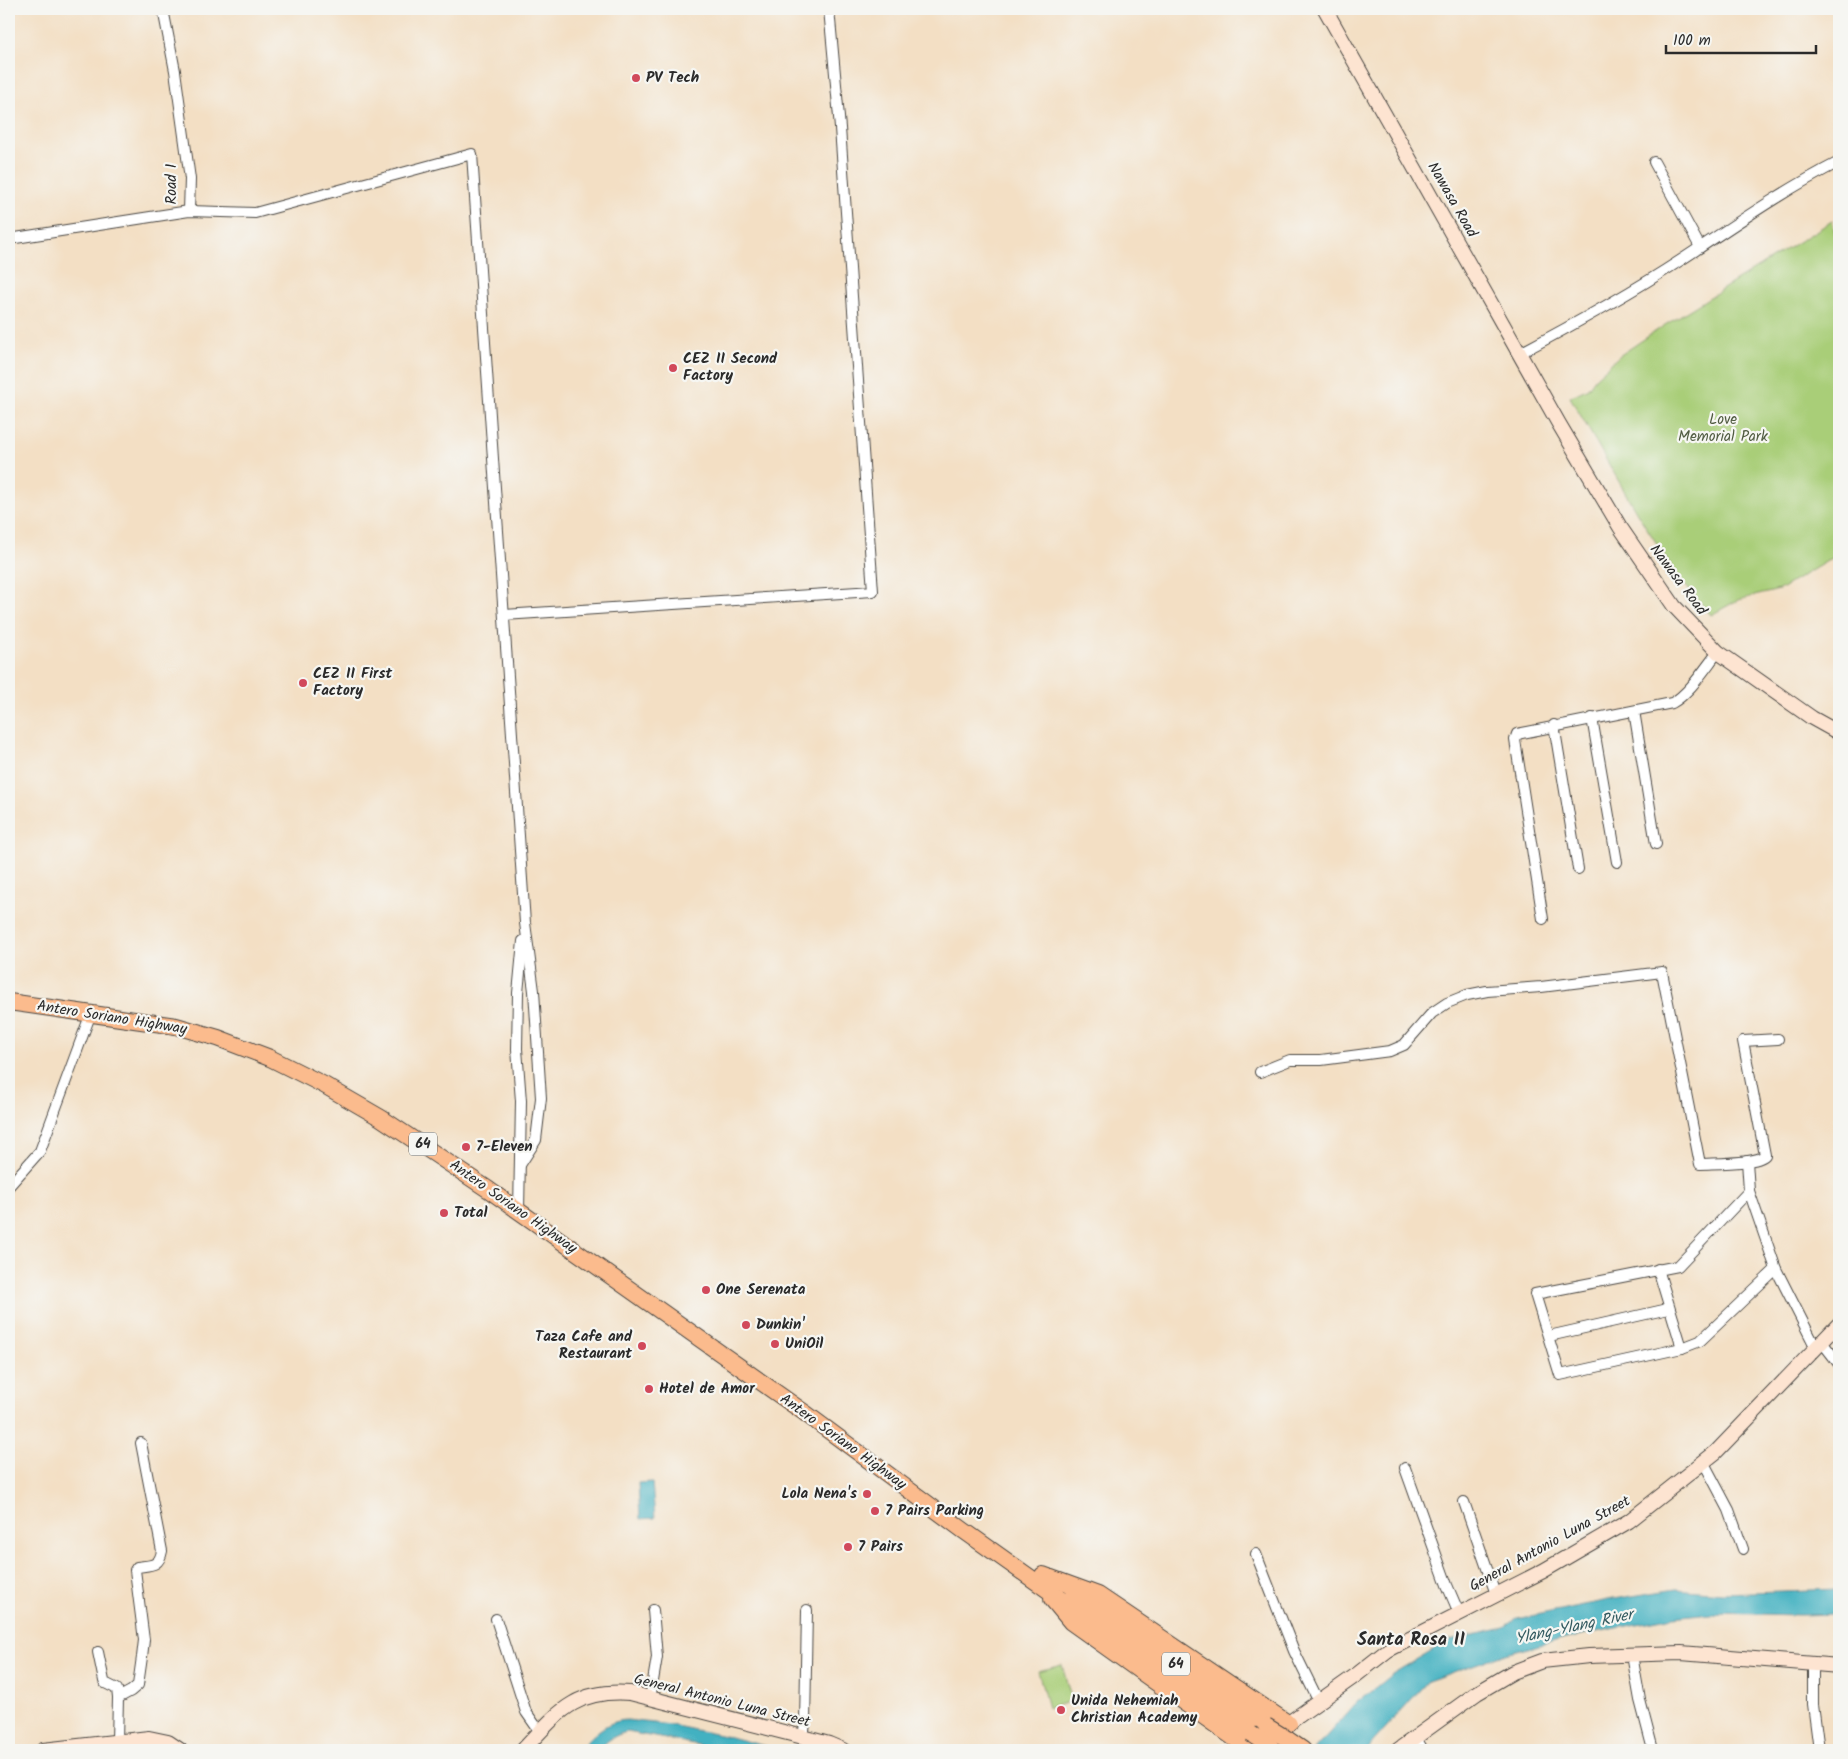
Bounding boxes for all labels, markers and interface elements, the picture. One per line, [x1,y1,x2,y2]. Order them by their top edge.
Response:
scale bar [1666,22,1816,54]
text: 100 m [1673,29,1711,53]
place label: PV Tech [646,66,699,90]
marker: PV Tech [630,72,642,84]
street label: Nawasa Road [1421,158,1484,243]
street label: Road 1 [160,163,184,204]
place label: CEZ II Second Factory [683,347,778,388]
marker: CEZ II Second Factory [667,362,679,374]
park label: Love Memorial Park [1678,408,1769,449]
street label: Nawasa Road [1643,539,1713,621]
place label: CEZ II First Factory [313,662,392,703]
marker: CEZ II First Factory [297,677,309,689]
street label: Antero Soriano Highway [35,994,190,1042]
road number: 64 [409,1132,437,1156]
place label: 7-Eleven [476,1135,533,1159]
marker: 7-Eleven [460,1141,472,1153]
street label: Antero Soriano Highway [444,1154,583,1261]
place label: Total [454,1201,487,1225]
marker: Total [438,1207,450,1219]
place label: One Serenata [716,1278,806,1302]
marker: One Serenata [700,1284,712,1296]
place label: Dunkin' [756,1313,805,1337]
marker: Dunkin' [740,1319,752,1331]
place label: Taza Cafe and Restaurant [535,1325,633,1366]
place label: UniOil [785,1332,823,1356]
marker: UniOil [769,1338,781,1350]
marker: Taza Cafe and Restaurant [636,1340,648,1352]
place label: Hotel de Amor [659,1377,755,1401]
marker: Hotel de Amor [643,1383,655,1395]
street label: Antero Soriano Highway [775,1388,912,1497]
place label: Lola Nena's [782,1482,857,1506]
marker: Lola Nena's [861,1488,873,1500]
street label: General Antonio Luna Street [1465,1490,1635,1598]
place label: 7 Pairs Parking [885,1499,984,1523]
marker: 7 Pairs Parking [869,1505,881,1517]
place label: 7 Pairs [858,1535,903,1559]
marker: 7 Pairs [842,1541,854,1553]
water label: Ylang-Ylang River [1513,1602,1639,1652]
district label: Santa Rosa II [1357,1626,1465,1655]
road number: 64 [1162,1652,1190,1676]
street label: General Antonio Luna Street [631,1667,813,1735]
place label: Unida Nehemiah Christian Academy [1071,1689,1198,1730]
marker: Unida Nehemiah Christian Academy [1055,1704,1067,1716]

